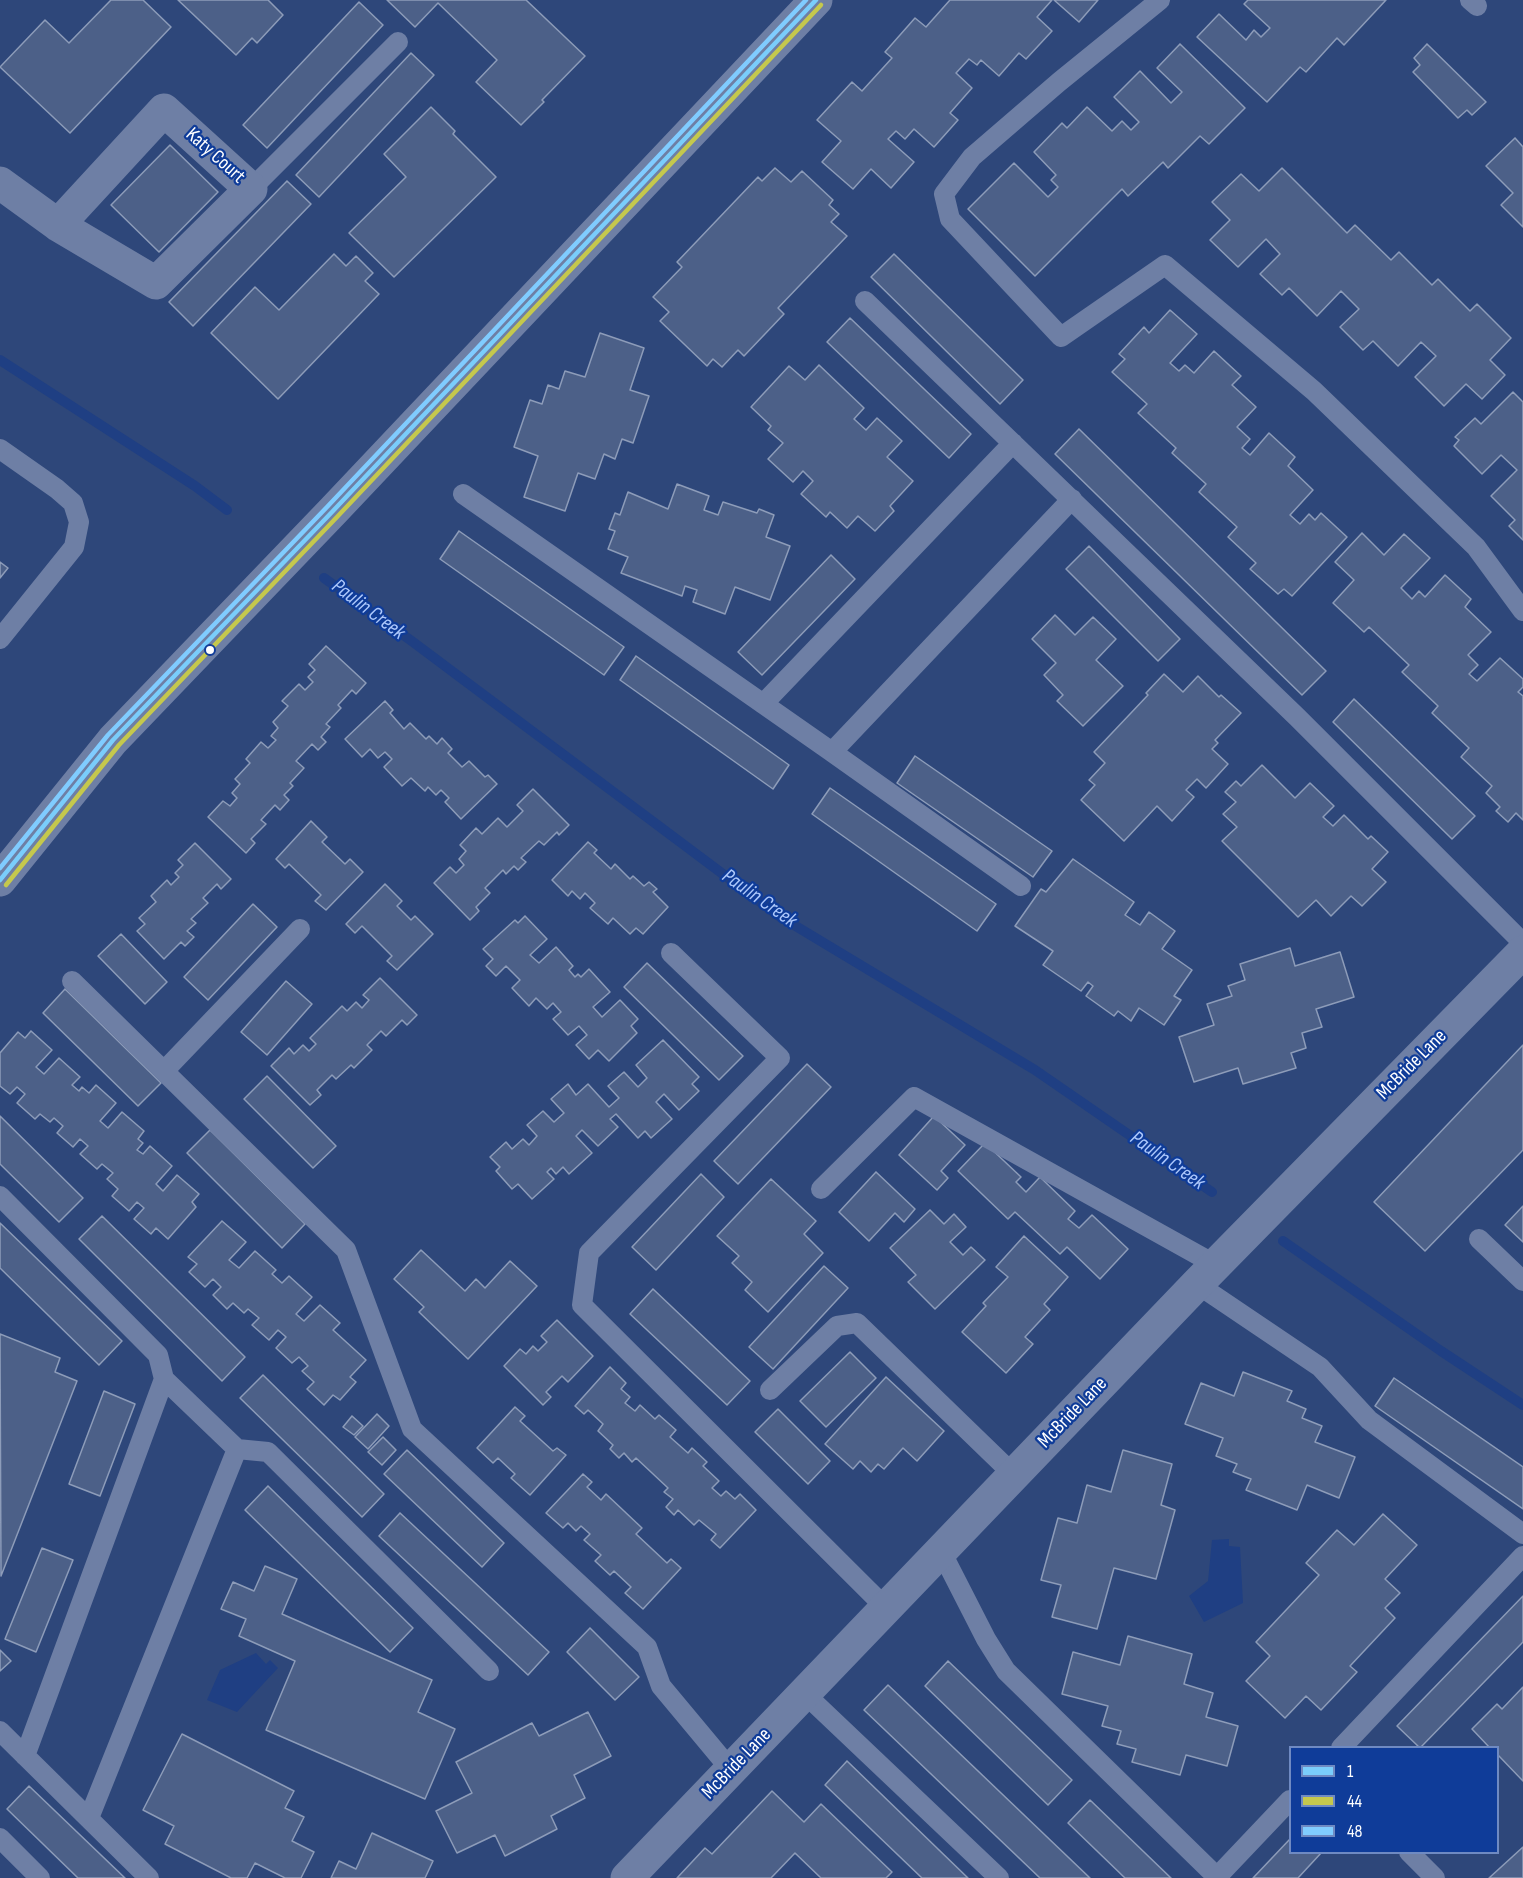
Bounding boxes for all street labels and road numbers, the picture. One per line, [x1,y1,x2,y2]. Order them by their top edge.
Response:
street label: Katy Court [180,123,250,189]
street label: McBride Lane [1372,1025,1452,1105]
street label: McBride Lane [1033,1372,1113,1454]
street label: McBride Lane [697,1723,777,1805]

